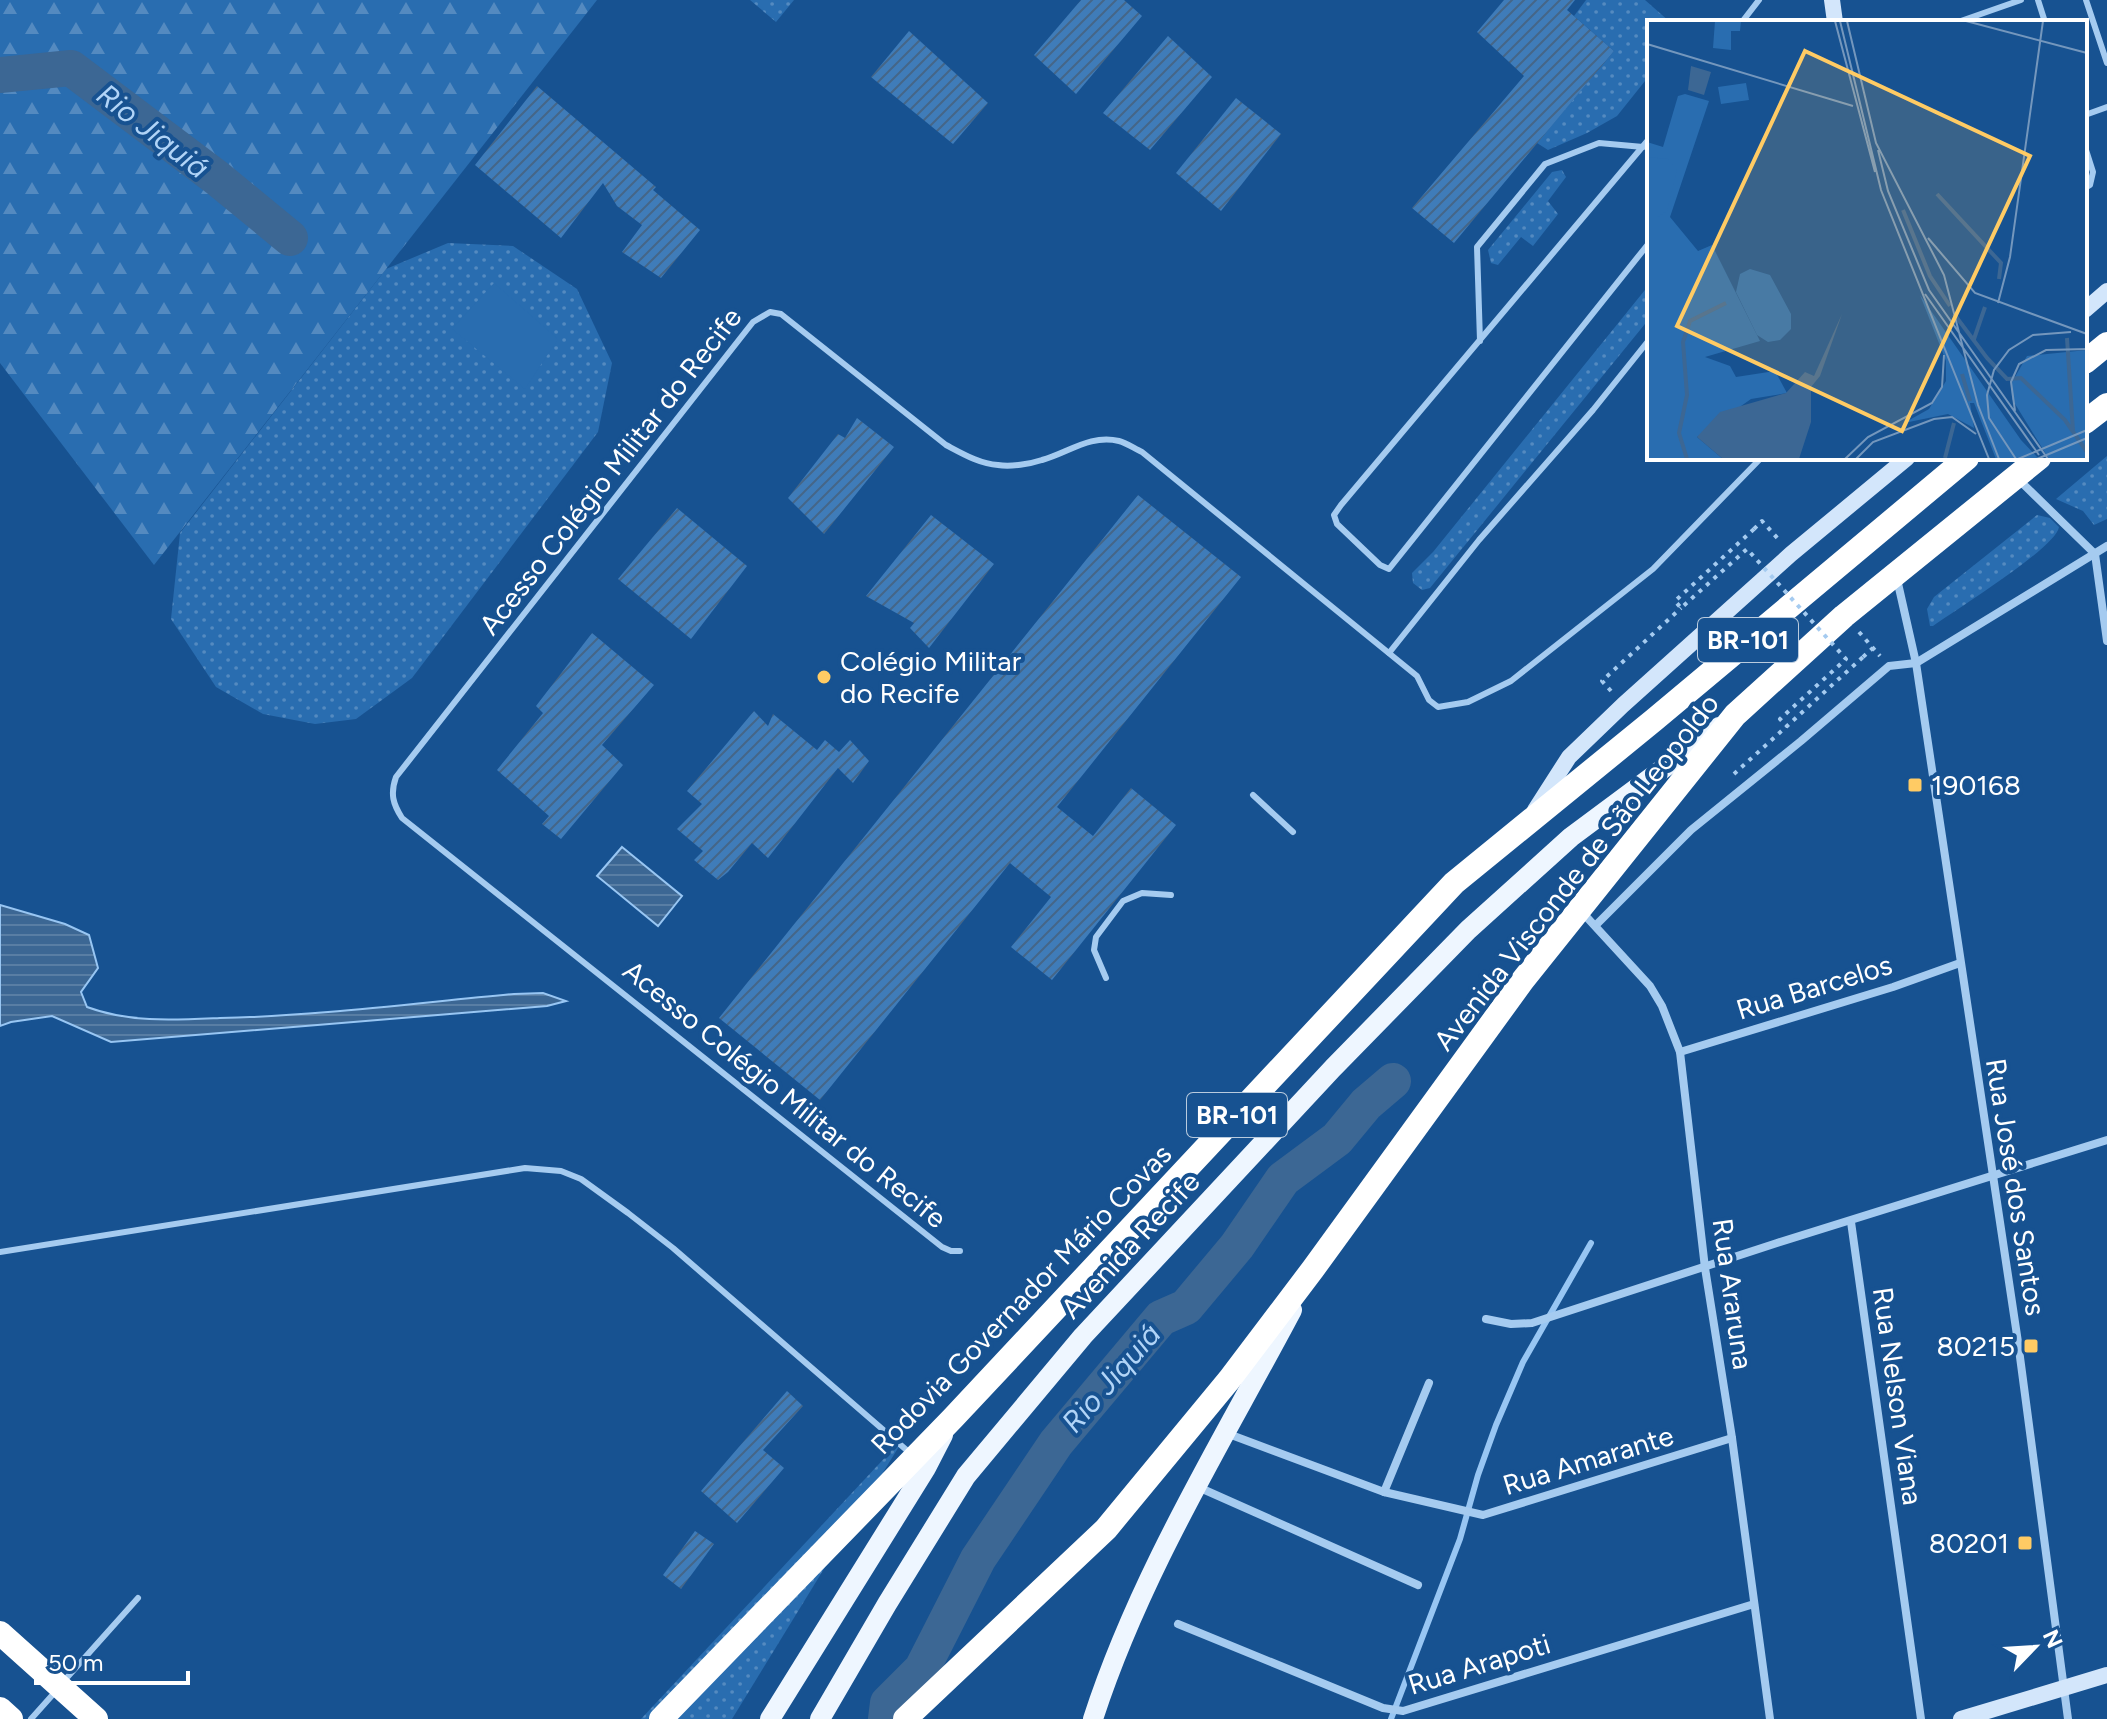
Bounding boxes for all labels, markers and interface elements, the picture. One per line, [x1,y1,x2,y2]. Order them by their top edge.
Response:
inset map [1647,20,2087,460]
water label: Rio Jiquiá [90,76,216,186]
street label: Acesso Colégio Militar do Recife [472,301,748,641]
road number: BR-101 [1698,618,1798,662]
place label: Colégio Militar do Recife [840,644,1022,710]
marker: Colégio Militar do Recife [815,668,833,686]
street label: Avenida Visconde de São Leopoldo [1426,687,1726,1057]
place label: 190168 [1931,768,2021,802]
marker: 190168 [1906,776,1924,794]
street label: Rua Barcelos [1732,947,1896,1027]
street label: Acesso Colégio Militar do Recife [617,953,953,1235]
street label: Rua José dos Santos [1979,1056,2053,1318]
road number: BR-101 [1187,1093,1287,1137]
street label: Rodovia Governador Mário Covas [864,1137,1178,1461]
street label: Avenida Recife [1054,1165,1206,1325]
street label: Rua Araruna [1706,1216,1760,1372]
street label: Rua Nelson Viana [1866,1285,1930,1507]
water label: Rio Jiquiá [1054,1316,1168,1440]
place label: 80215 [1937,1329,2015,1363]
marker: 80215 [2022,1337,2040,1355]
street label: Rua Amarante [1499,1418,1677,1502]
place label: 80201 [1929,1526,2009,1560]
marker: 80201 [2016,1534,2034,1552]
north arrow [1995,1607,2075,1687]
text: N [2037,1625,2069,1652]
street label: Rua Arapoti [1404,1626,1554,1702]
scale bar [36,1635,188,1685]
text: 50 m [48,1648,104,1677]

